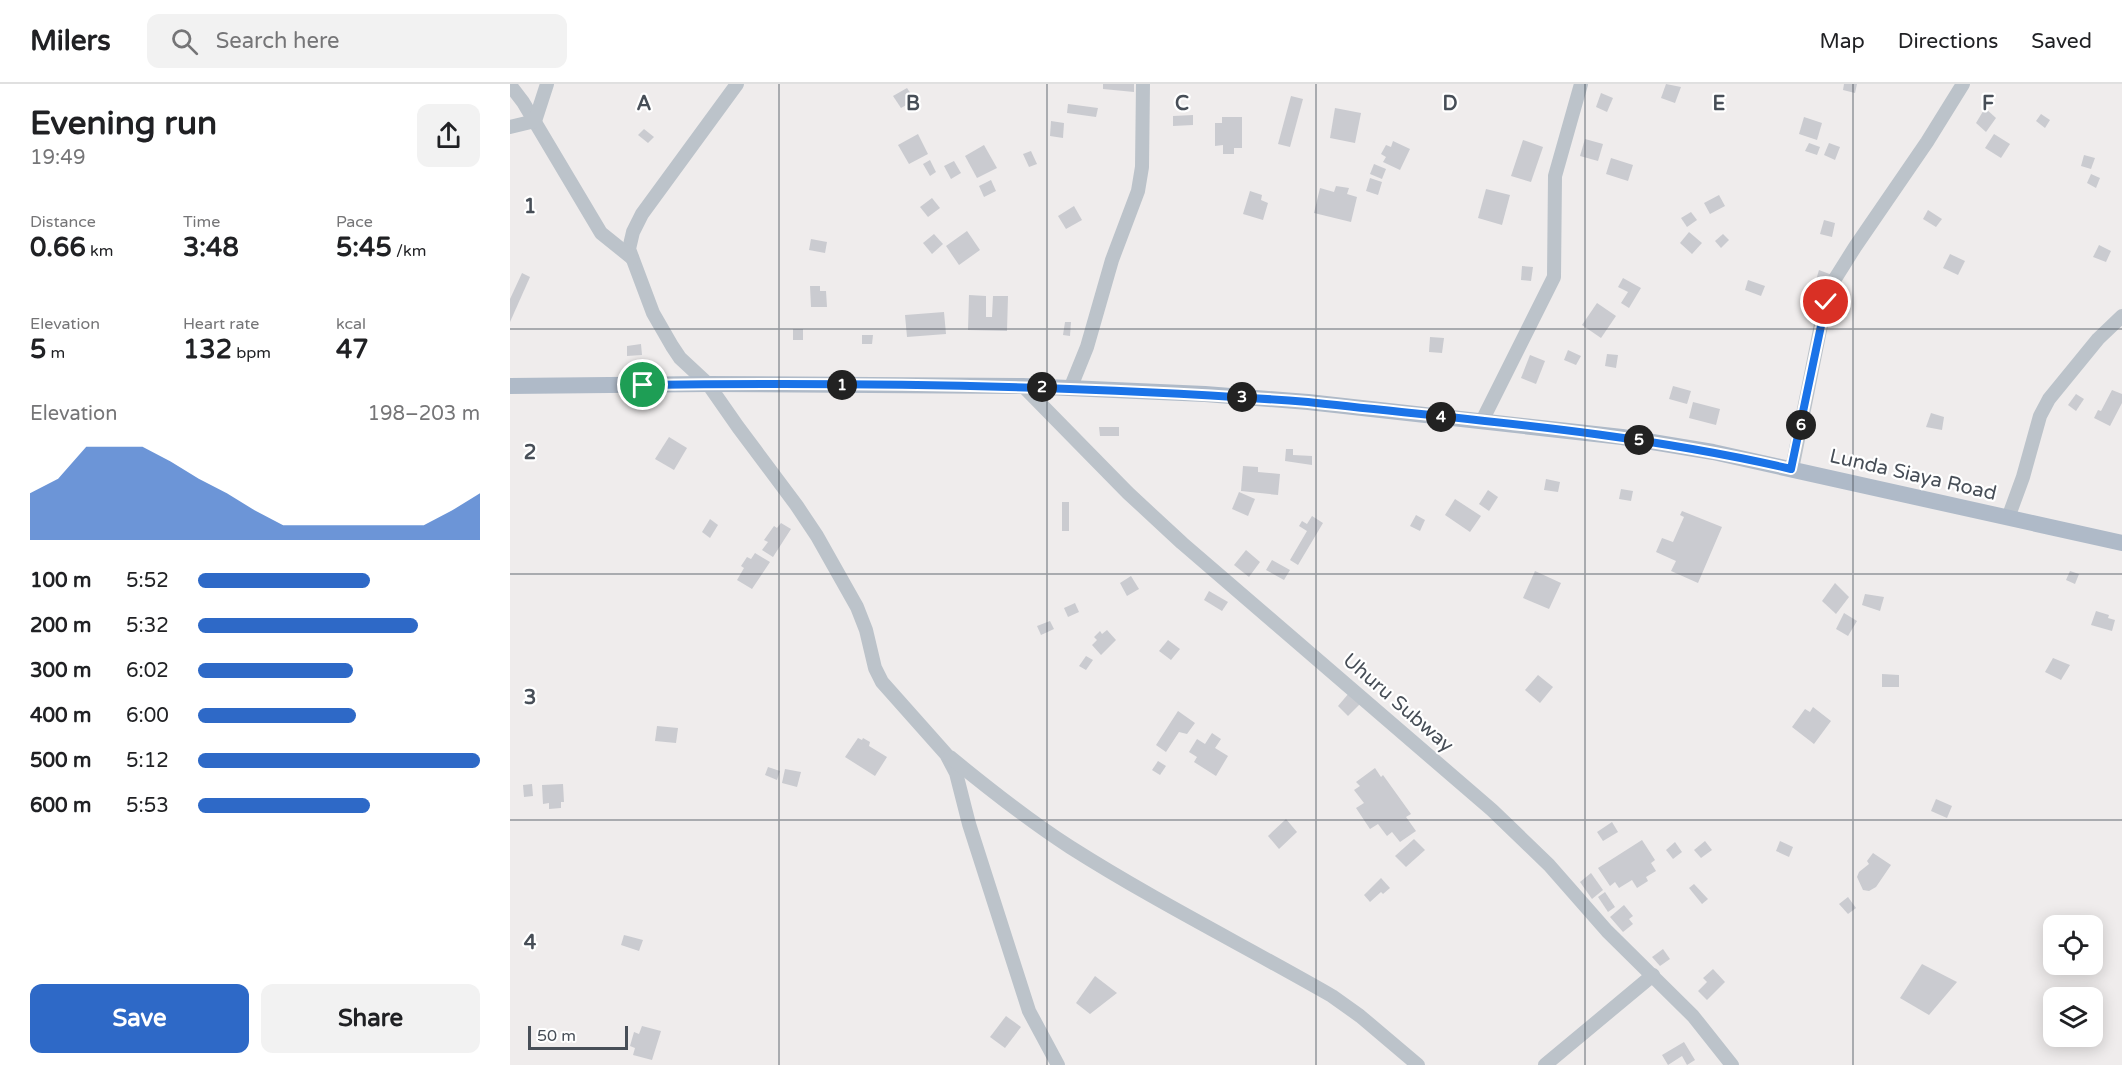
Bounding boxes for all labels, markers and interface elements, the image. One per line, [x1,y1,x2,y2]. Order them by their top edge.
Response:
search box [147,14,567,68]
text: Milers [30,24,111,58]
icon: search [168,25,201,58]
text: Search here [216,28,339,54]
text: Map [1819,29,1865,54]
text: Directions [1898,29,1998,54]
text: Saved [2031,29,2092,54]
text: A [637,92,652,116]
text: B [906,92,920,116]
text: C [1175,92,1189,116]
text: D [1442,92,1458,116]
text: E [1713,92,1726,116]
text: F [1982,92,1994,116]
text: Evening run [30,104,217,143]
button: share [417,104,480,167]
text: 19:49 [30,146,85,170]
text: 1 [524,195,536,219]
text: Distance [30,212,96,232]
text: Time [183,212,220,232]
text: Pace [336,212,373,232]
text: 0.66 [30,232,86,263]
text: 3:48 [183,232,239,263]
text: 5:45 [336,232,392,263]
text: km [86,241,113,261]
text: /km [392,241,426,261]
pin [1800,276,1851,327]
icon: check [1809,285,1842,318]
text: Elevation [30,314,100,334]
text: Heart rate [183,314,259,334]
text: kcal [336,314,366,334]
text: 5 [30,334,46,365]
text: 132 [183,334,232,365]
text: 47 [336,334,369,365]
text: m [46,343,65,363]
text: bpm [232,343,271,363]
pin [617,359,668,410]
icon: arrive [626,368,659,401]
pin: 1 [827,370,857,400]
pin: 2 [1027,372,1057,402]
text: 1 [837,375,847,395]
text: 2 [1037,377,1047,397]
pin: 3 [1227,382,1257,412]
text: 3 [1237,387,1247,407]
text: Elevation [30,402,117,426]
text: 198–203 m [367,402,480,426]
pin: 4 [1426,402,1456,432]
text: 4 [1436,407,1446,427]
pin: 6 [1786,410,1816,440]
text: 6 [1796,415,1806,435]
pin: 5 [1624,425,1654,455]
text: 5 [1634,430,1644,450]
text: 2 [524,441,536,465]
street label: Lunda Siaya Road [1827,444,1999,506]
text: 100 m [30,569,91,593]
text: 5:52 [126,569,169,593]
text: 200 m [30,614,91,638]
text: 5:32 [126,614,169,638]
street label: Uhuru Subway [1338,648,1458,758]
text: 300 m [30,659,91,683]
text: 6:02 [126,659,169,683]
text: 3 [524,686,536,710]
text: 400 m [30,704,91,728]
text: 6:00 [126,704,169,728]
text: 500 m [30,749,91,773]
text: 5:12 [126,749,169,773]
text: 600 m [30,794,91,818]
text: 5:53 [126,794,169,818]
map controls [2043,915,2103,1047]
button: locate [2043,915,2103,975]
text: 4 [524,931,537,955]
button: Save [30,984,249,1053]
button: Share [261,984,480,1053]
button: layers [2043,987,2103,1047]
scale bar [528,1023,628,1050]
text: 50 m [537,1026,576,1046]

